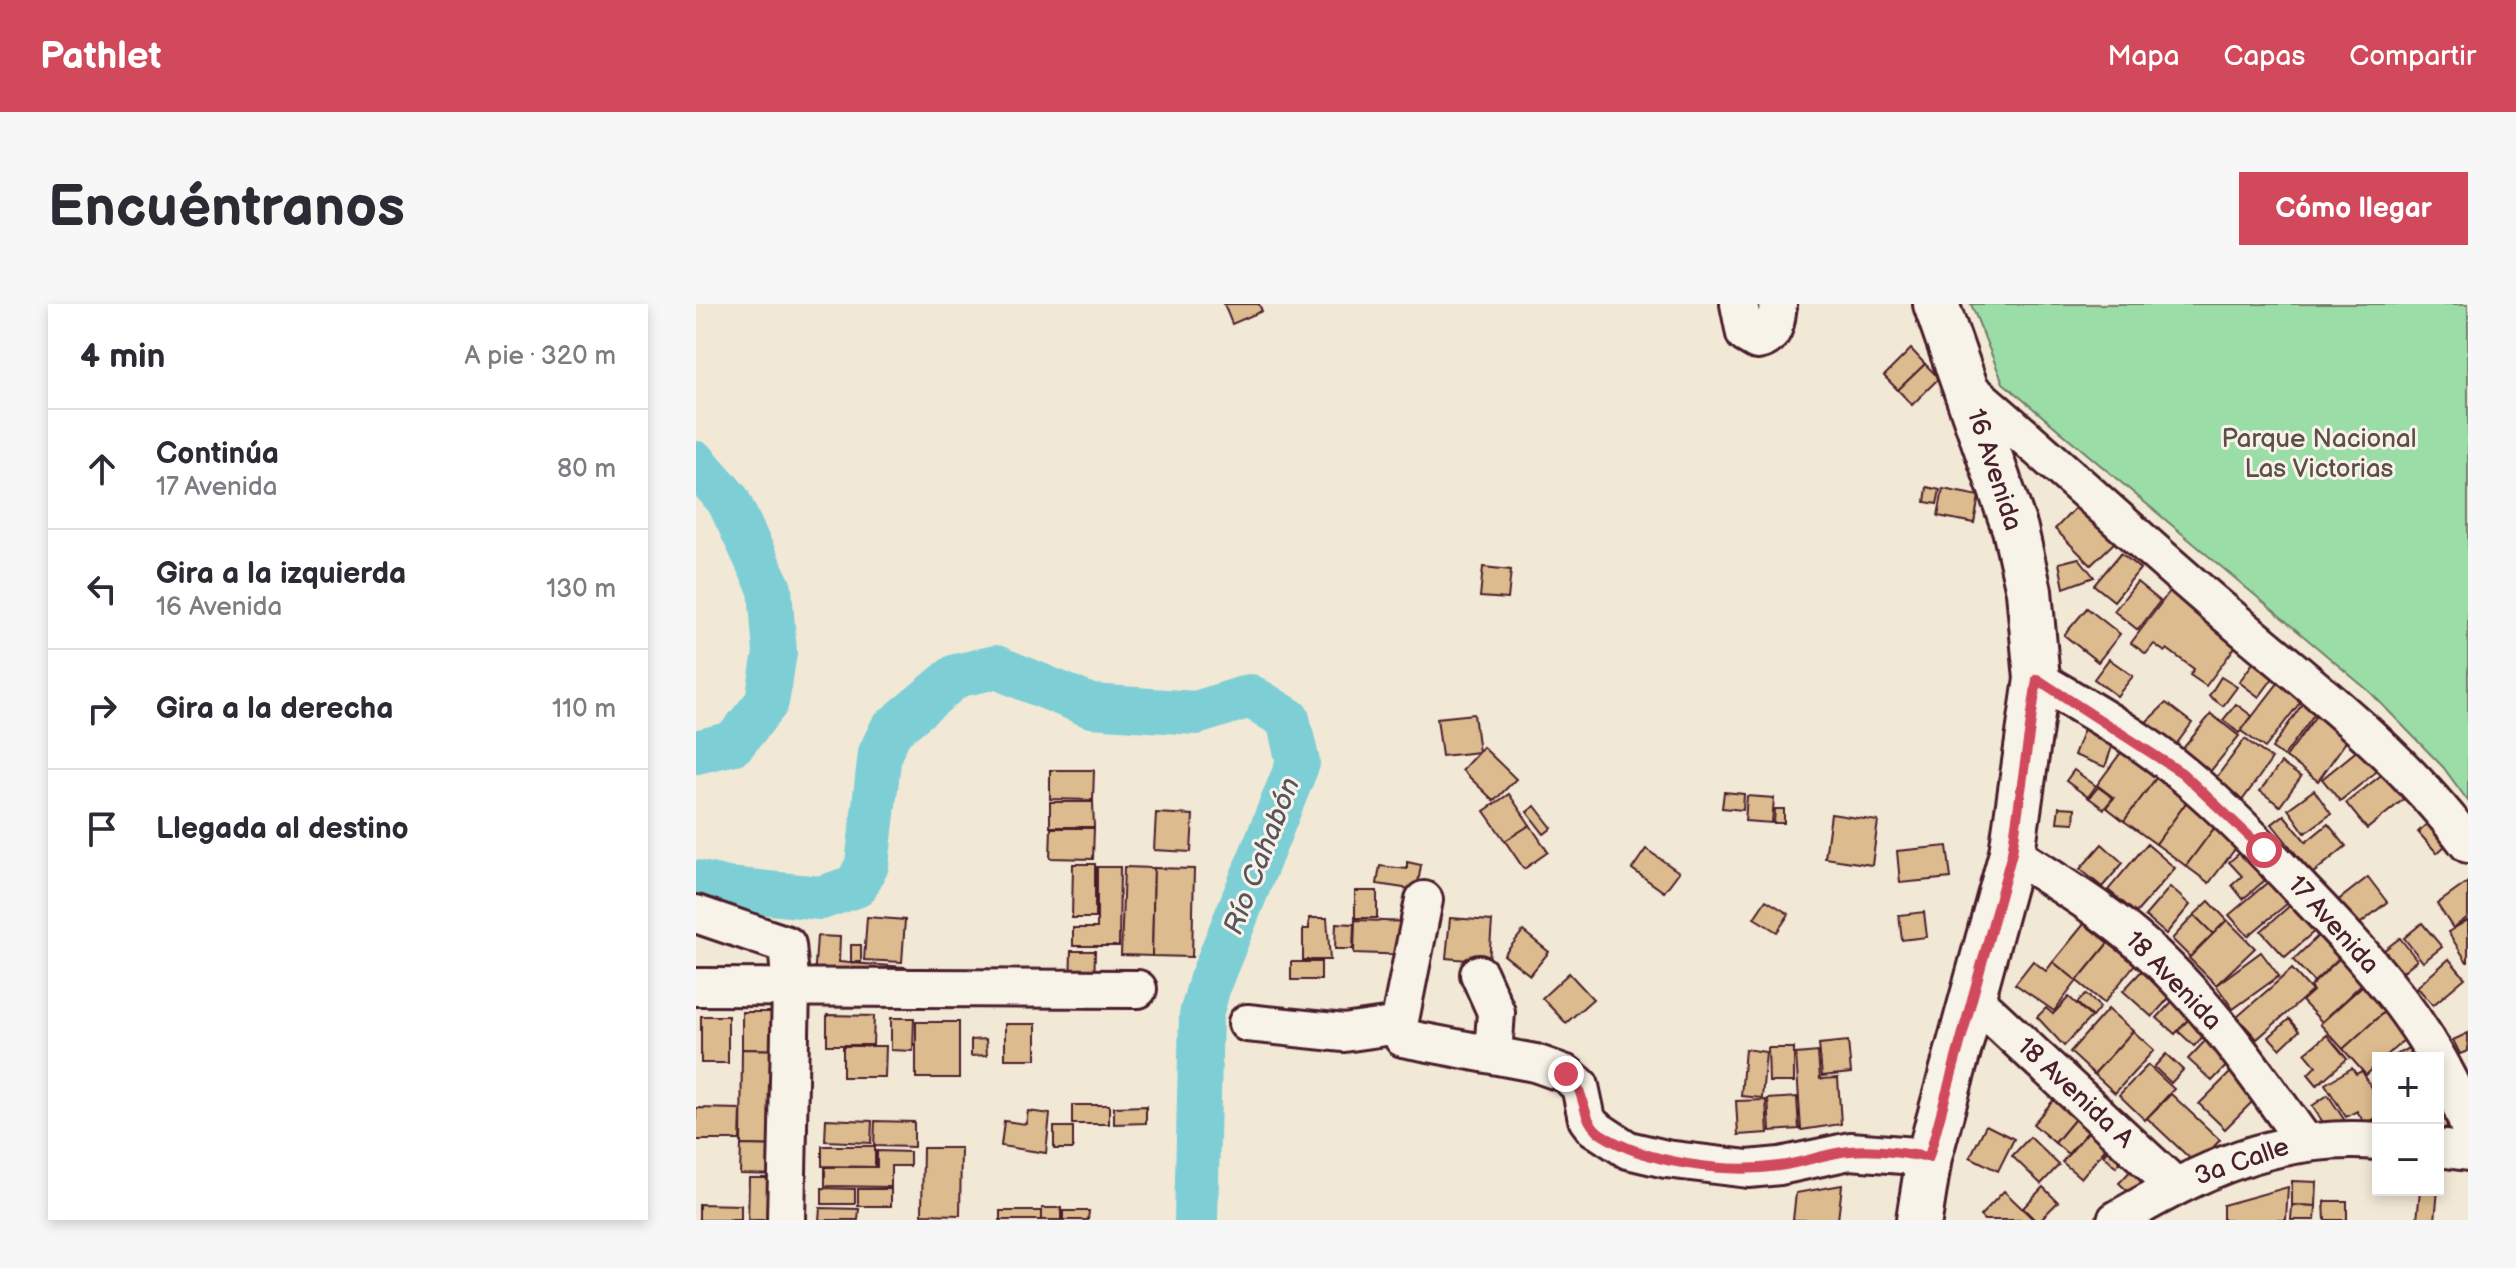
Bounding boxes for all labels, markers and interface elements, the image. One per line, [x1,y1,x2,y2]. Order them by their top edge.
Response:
text: Pathlet [40,34,161,79]
text: Mapa [2107,40,2180,73]
text: Capas [2224,40,2305,73]
text: Compartir [2349,40,2476,73]
button: Cómo llegar [2239,172,2468,245]
text: Encuéntranos [48,175,405,242]
text: 4 min [80,336,166,377]
text: A pie · 320 m [464,341,616,372]
street label: 16 Avenida [1960,405,2028,535]
park label: Parque Nacional Las Victorias [2221,424,2417,485]
text: Continúa [156,436,279,472]
icon: ahead [80,447,124,491]
text: 80 m [557,454,616,485]
text: 17 Avenida [156,472,277,503]
text: Gira a la izquierda [156,556,406,592]
icon: left [80,567,124,611]
text: 130 m [546,574,616,605]
text: 16 Avenida [156,592,282,623]
icon: right [80,687,124,731]
text: Gira a la derecha [156,691,393,727]
text: 110 m [552,694,616,725]
water label: Río Cahabón [1217,773,1307,939]
icon: arrive [80,807,124,851]
text: Llegada al destino [156,811,409,847]
route start [2246,832,2282,868]
street label: 17 Avenida [2281,869,2385,981]
street label: 18 Avenida [2118,925,2228,1037]
street label: 18 Avenida A [2010,1031,2140,1155]
map controls [2372,1052,2444,1196]
button: + [2372,1052,2444,1124]
route end [1548,1056,1584,1092]
button: − [2372,1124,2444,1196]
street label: 3a Calle [2191,1131,2293,1193]

